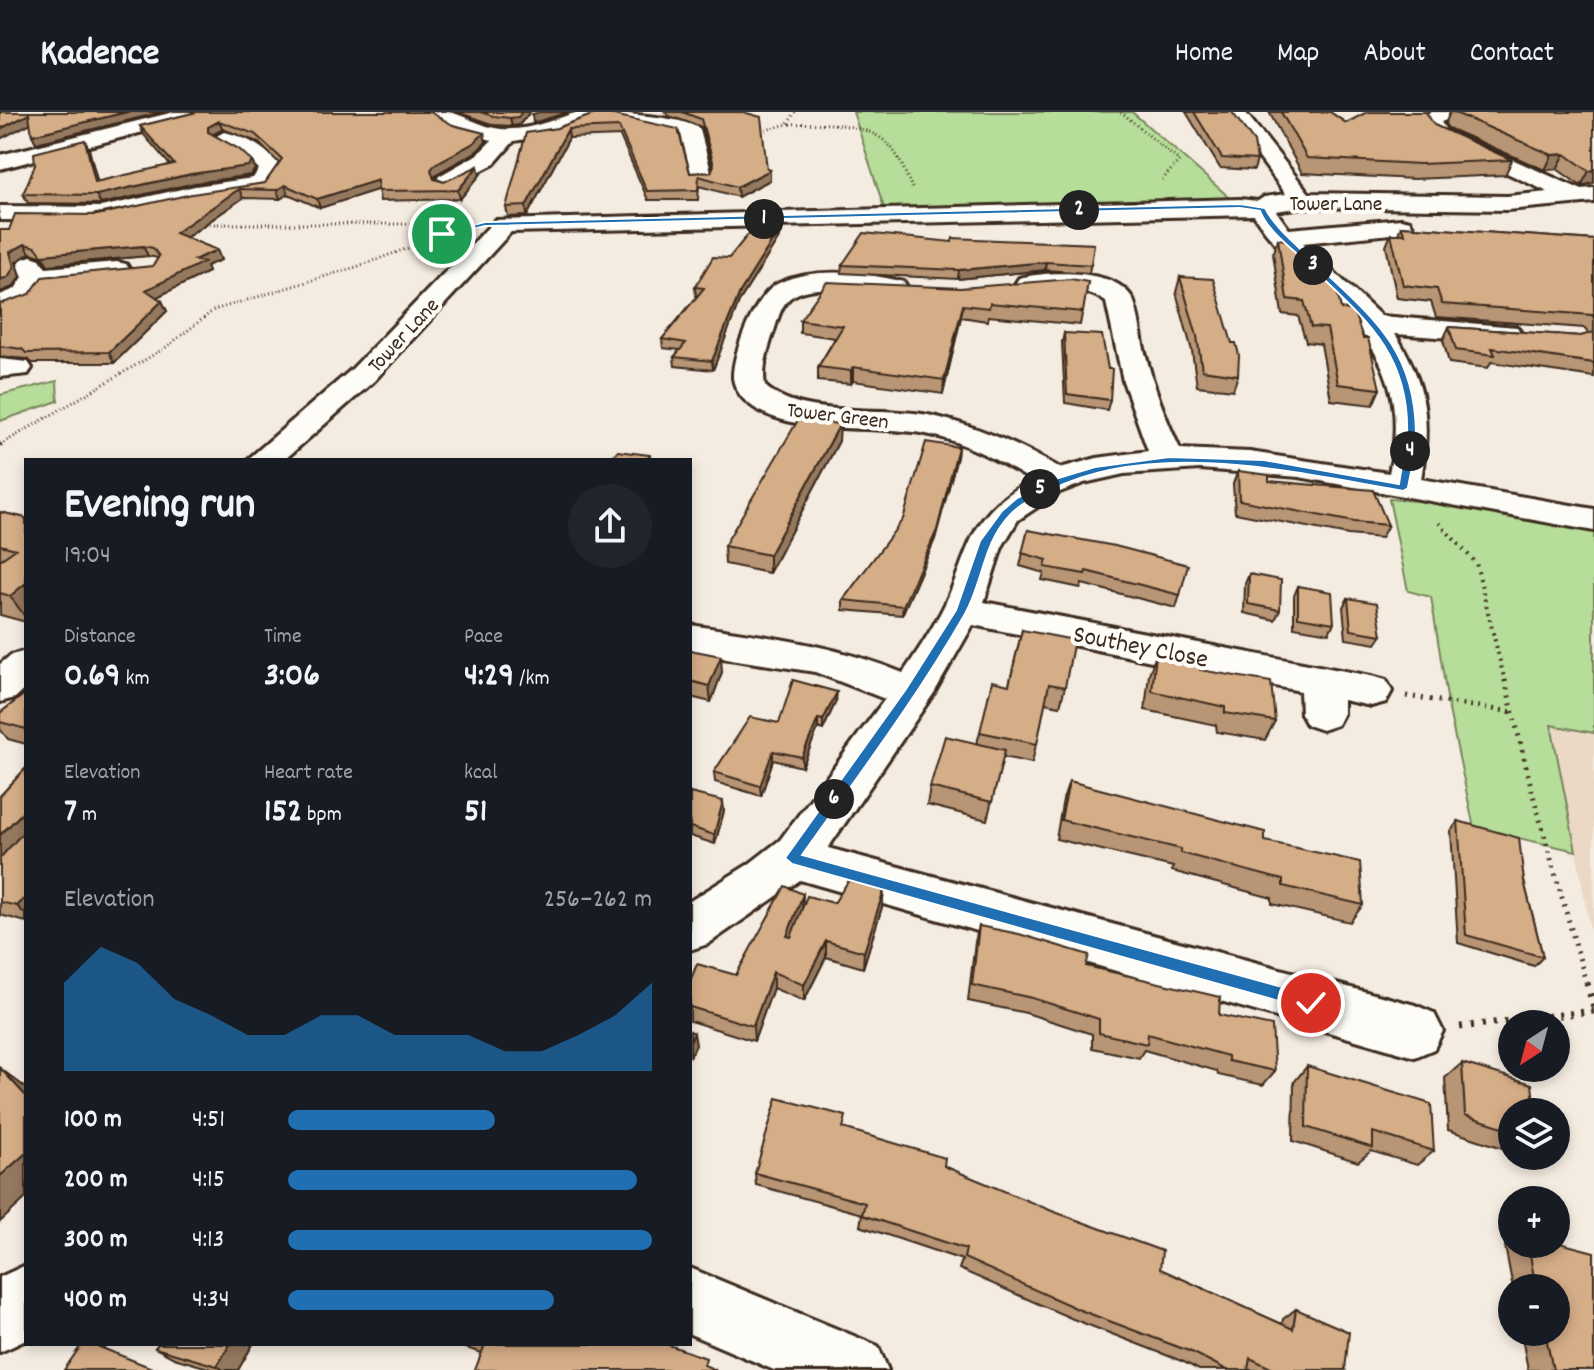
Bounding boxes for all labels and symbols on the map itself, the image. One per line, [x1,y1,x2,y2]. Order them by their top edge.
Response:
pin: 2 [1059,190,1099,230]
street label: Tower Lane [1290,190,1382,221]
pin: 1 [744,199,784,239]
pin [408,200,476,268]
pin: 3 [1293,245,1333,285]
street label: Tower Lane [362,292,448,381]
street label: Tower Green [785,396,890,439]
pin: 4 [1390,431,1430,471]
pin: 5 [1020,469,1060,509]
street label: Southey Close [1070,617,1211,680]
pin: 6 [814,779,854,819]
pin [1277,969,1345,1037]
north arrow [1498,1010,1570,1082]

